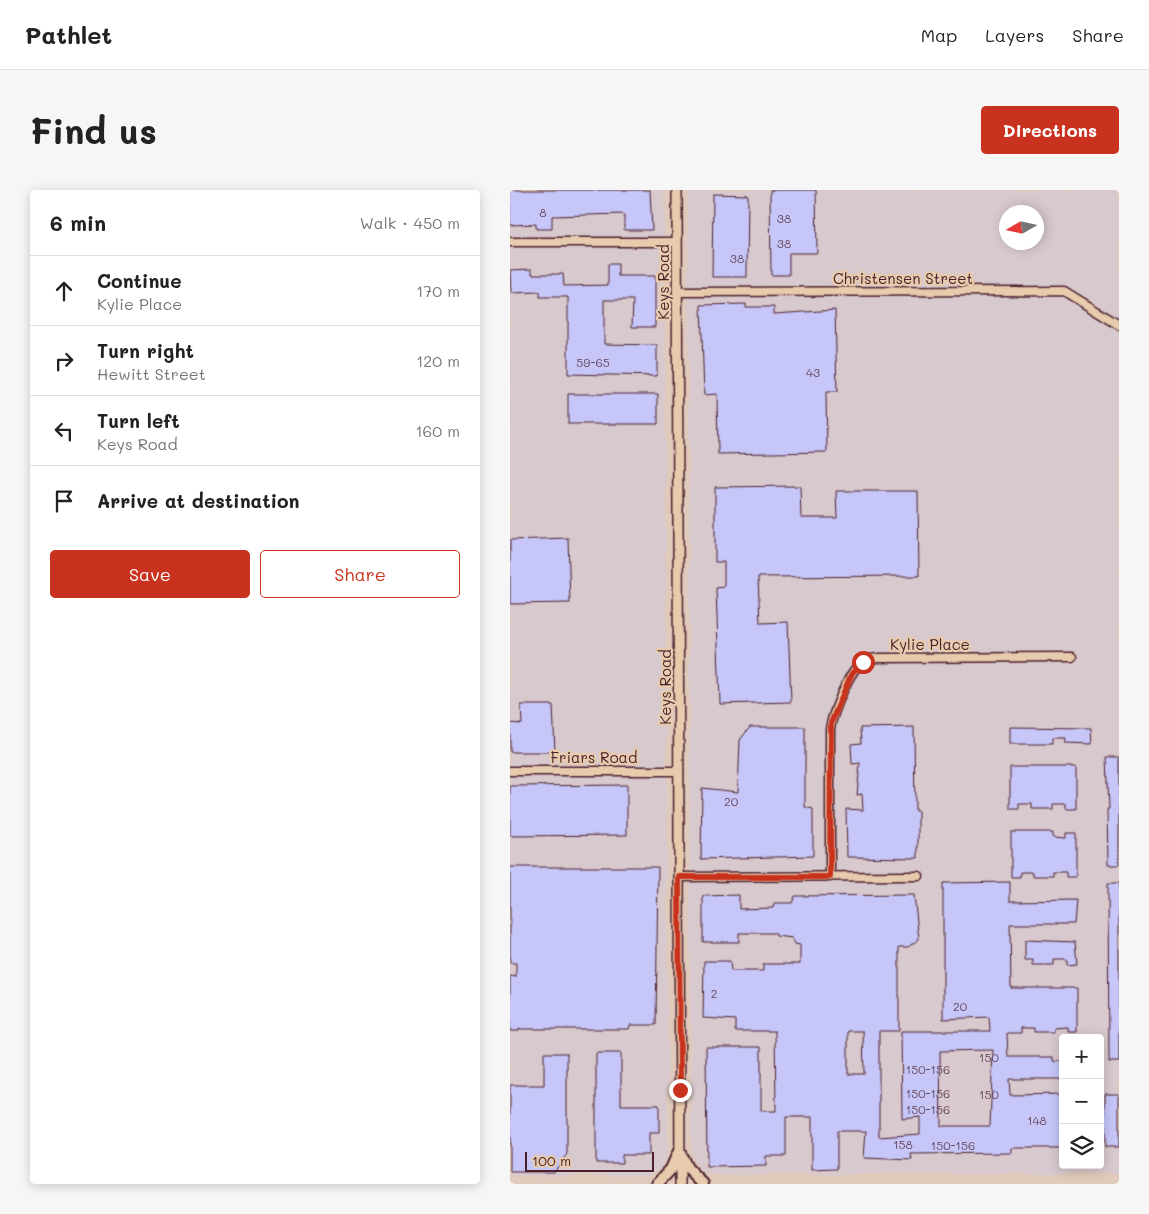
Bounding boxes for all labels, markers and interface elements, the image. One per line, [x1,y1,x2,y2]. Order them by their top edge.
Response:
text: Pathlet [25,19,112,50]
text: Map [921,23,957,47]
text: Layers [985,23,1044,47]
text: Share [1072,23,1124,47]
button: Directions [981,106,1119,154]
text: Find us [30,107,157,153]
house number: 8 [539,204,547,220]
north arrow [999,205,1044,250]
text: 6 min [50,209,106,236]
house number: 38 [777,210,791,226]
text: Walk · 450 m [360,212,460,233]
house number: 38 [777,235,791,251]
street label: Keys Road [653,244,673,320]
house number: 38 [730,250,744,266]
text: Continue [97,268,182,293]
street label: Christensen Street [833,268,973,288]
icon: ahead [50,277,78,305]
text: 170 m [416,280,460,301]
text: Kylie Place [97,293,182,314]
text: Turn right [97,338,194,363]
icon: right [50,347,78,375]
text: 120 m [416,350,460,371]
house number: 59-65 [576,354,610,370]
text: Hewitt Street [97,363,206,384]
house number: 43 [806,364,820,380]
text: Turn left [97,408,180,433]
icon: left [50,417,78,445]
text: 160 m [415,420,460,441]
text: Keys Road [97,433,178,454]
icon: arrive [50,487,78,515]
text: Arrive at destination [97,488,300,513]
button: Save [50,550,250,598]
button: Share [260,550,460,598]
street label: Kylie Place [890,634,970,654]
street label: Keys Road [655,649,675,725]
route start [852,651,875,674]
street label: Friars Road [551,747,637,767]
house number: 20 [724,793,739,809]
house number: 2 [711,985,717,1001]
house number: 20 [953,998,968,1014]
map controls [1059,1034,1104,1169]
button: + [1059,1034,1104,1079]
house number: 150 [979,1049,999,1065]
house number: 150-156 [906,1061,950,1077]
route end [669,1079,692,1102]
button: − [1059,1079,1104,1124]
house number: 150-156 [906,1085,950,1101]
house number: 150 [979,1086,999,1102]
house number: 150-156 [906,1101,950,1117]
house number: 148 [1027,1112,1047,1128]
button: layers [1059,1124,1104,1169]
house number: 158 [893,1136,913,1152]
house number: 150-156 [931,1137,975,1153]
scale bar [525,1149,654,1172]
text: 100 m [532,1151,571,1170]

